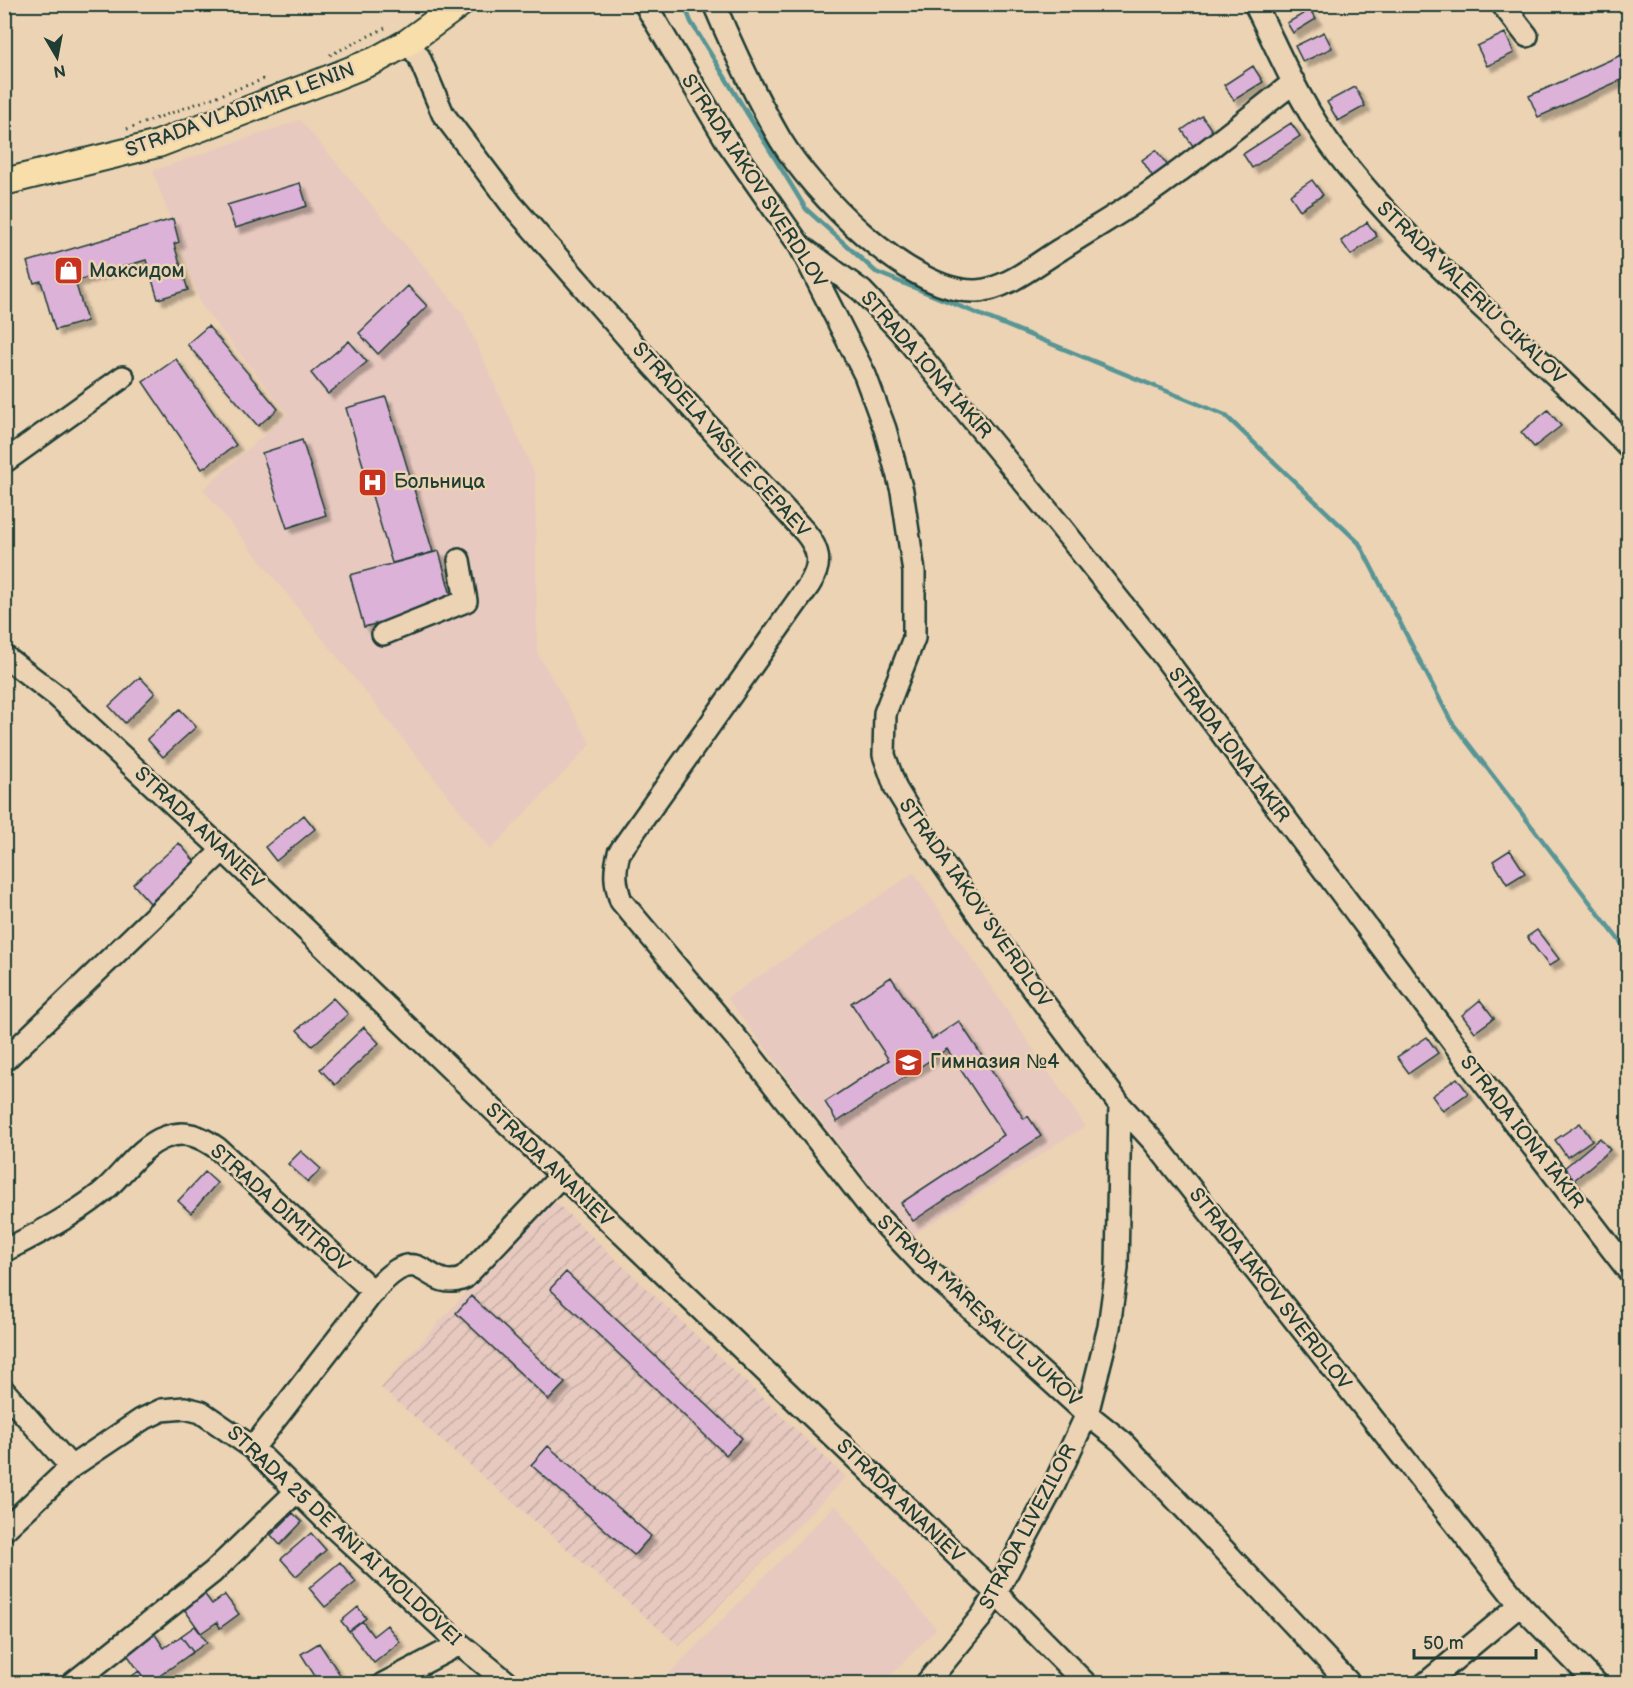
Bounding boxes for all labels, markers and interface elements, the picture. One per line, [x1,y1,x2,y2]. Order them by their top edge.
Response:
north arrow [27,27,87,87]
street label: STRADA VLADIMIR LENIN [122,57,358,163]
text: N [52,60,67,81]
street label: STRADA IAKOV SVERDLOV [676,70,832,293]
street label: STRADA VALERIU CIKALOV [1372,197,1571,390]
shop icon: Максидом [52,255,84,287]
place label: Максидом [89,259,185,283]
street label: STRADA IONA IAKIR [855,286,997,444]
street label: STRADELA VASILE CEPAEV [627,338,815,543]
hospital icon: Больница [357,466,389,498]
place label: Больница [394,470,486,494]
street label: STRADA IONA IAKIR [1163,663,1295,827]
street label: STRADA ANANIEV [129,762,269,895]
street label: STRADA IAKOV SVERDLOV [894,794,1057,1013]
school or university icon: Гимназия №4 [893,1046,925,1078]
place label: Гимназия №4 [930,1050,1059,1074]
street label: STRADA IONA IAKIR [1455,1051,1589,1213]
street label: STRADA ANANIEV [480,1098,618,1232]
street label: STRADA DIMITROV [205,1139,355,1277]
street label: STRADA IAKOV SVERDLOV [1184,1183,1357,1395]
street label: STRADA MAREȘALUL JUKOV [872,1210,1086,1412]
street label: STRADA 25 DE ANI AI MOLDOVEI [222,1421,466,1651]
street label: STRADA ANANIEV [831,1434,969,1568]
street label: STRADA LIVEZILOR [974,1440,1082,1614]
scale bar [1414,1622,1536,1660]
text: 50 m [1423,1633,1464,1654]

